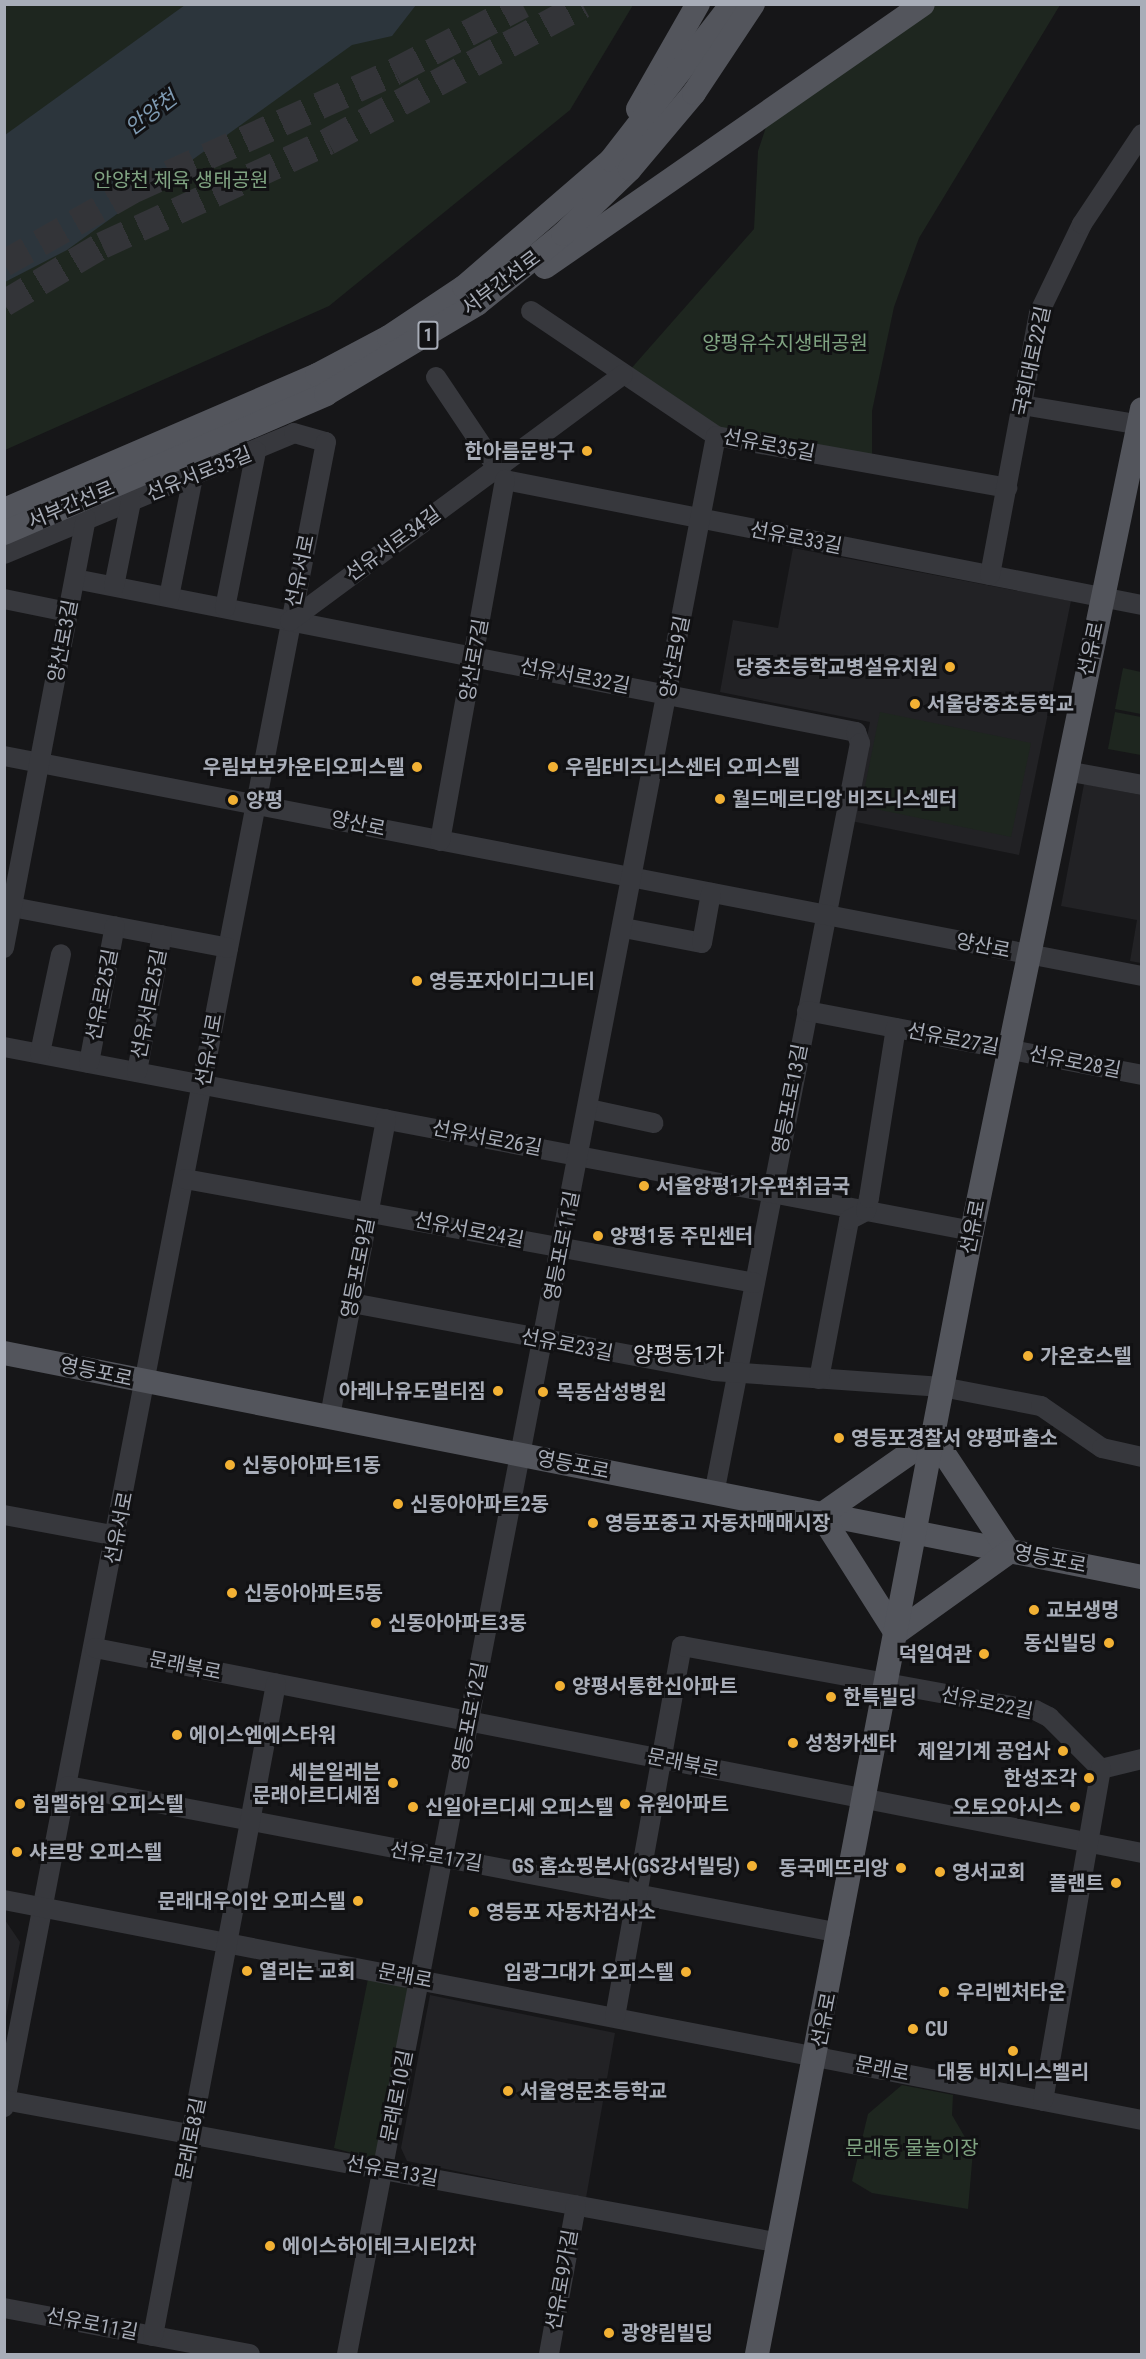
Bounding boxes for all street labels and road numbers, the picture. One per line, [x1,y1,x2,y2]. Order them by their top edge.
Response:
street label: 서부간선로 [457,246,545,320]
street label: 국회대로22길 [1009,304,1055,418]
road number: 1 [416,320,440,350]
street label: 선유로35길 [721,424,817,466]
street label: 선유서로35길 [143,442,255,506]
street label: 서부간선로 [24,476,118,534]
street label: 선유서로34길 [341,501,445,587]
street label: 선유로33길 [748,517,844,559]
street label: 선유서로 [281,533,319,609]
street label: 양산로3길 [43,598,83,684]
street label: 양산로9길 [655,614,695,700]
street label: 양산로7길 [455,617,493,703]
street label: 선유로 [1074,620,1108,678]
street label: 선유서로32길 [518,654,632,698]
street label: 양산로 [329,807,387,841]
street label: 양산로 [954,929,1012,963]
street label: 선유로25길 [81,947,123,1043]
street label: 선유서로25길 [127,947,171,1061]
street label: 선유서로 [191,1012,227,1088]
street label: 선유로27길 [905,1018,1001,1060]
street label: 선유로28길 [1027,1041,1123,1083]
street label: 영등포로13길 [768,1042,812,1156]
street label: 선유서로26길 [430,1116,544,1160]
street label: 영등포로11길 [540,1189,584,1303]
street label: 선유로 [956,1198,990,1256]
street label: 선유서로24길 [412,1208,526,1252]
street label: 영등포로9길 [337,1216,379,1320]
street label: 선유로23길 [519,1324,615,1366]
street label: 영등포로 [58,1353,134,1391]
street label: 영등포로 [535,1446,611,1484]
street label: 선유서로 [100,1490,138,1566]
street label: 영등포로 [1012,1540,1088,1578]
street label: 문래북로 [147,1647,223,1685]
street label: 영등포로12길 [448,1660,492,1774]
street label: 선유로22길 [939,1682,1035,1724]
street label: 문래북로 [645,1744,721,1782]
street label: 선유로17길 [388,1838,484,1876]
street label: 문래로 [376,1959,434,1993]
street label: 선유로 [807,1991,841,2049]
street label: 문래로10길 [376,2048,418,2144]
street label: 문래로 [853,2052,911,2086]
street label: 문래로8길 [171,2096,211,2182]
street label: 선유로13길 [344,2151,440,2191]
street label: 선유로9가길 [541,2228,583,2332]
street label: 선유로11길 [44,2303,140,2345]

